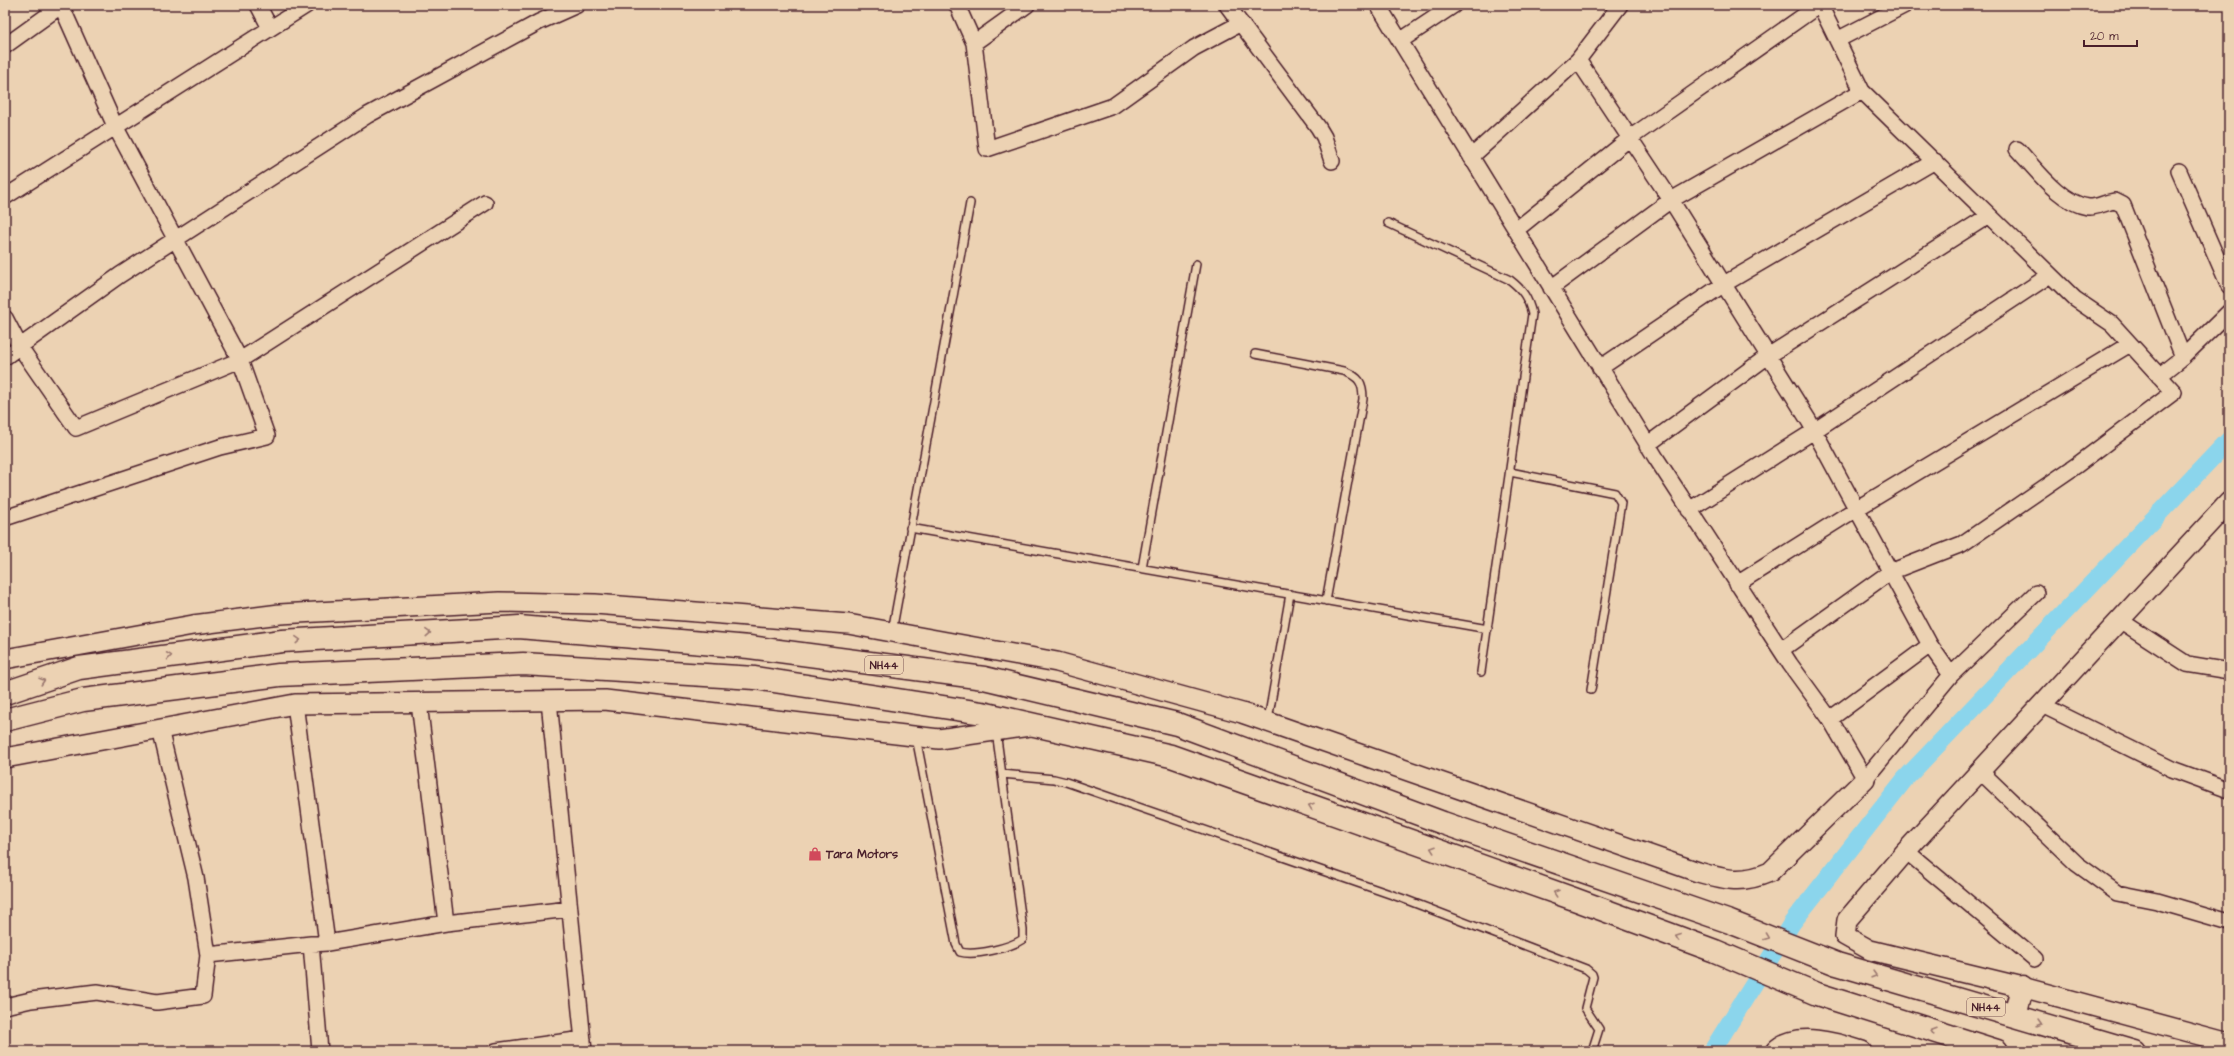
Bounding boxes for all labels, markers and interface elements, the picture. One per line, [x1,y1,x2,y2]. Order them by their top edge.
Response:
scale bar [2084,22,2137,48]
text: 20 m [2090,28,2119,45]
one-way arrow [425,628,431,637]
one-way arrow [295,636,301,644]
one-way arrow [166,652,172,661]
road number: NH44 [865,656,903,674]
one-way arrow [38,677,45,685]
one-way arrow [1308,802,1315,811]
shop icon: Tara Motors [807,846,823,862]
place label: Tara Motors [825,846,898,863]
one-way arrow [1430,846,1437,854]
one-way arrow [1553,889,1560,897]
one-way arrow [1763,932,1770,940]
one-way arrow [1675,934,1682,942]
one-way arrow [1870,970,1877,979]
road number: NH44 [1967,998,2005,1016]
one-way arrow [2035,1018,2042,1027]
one-way arrow [1930,1027,1937,1035]

